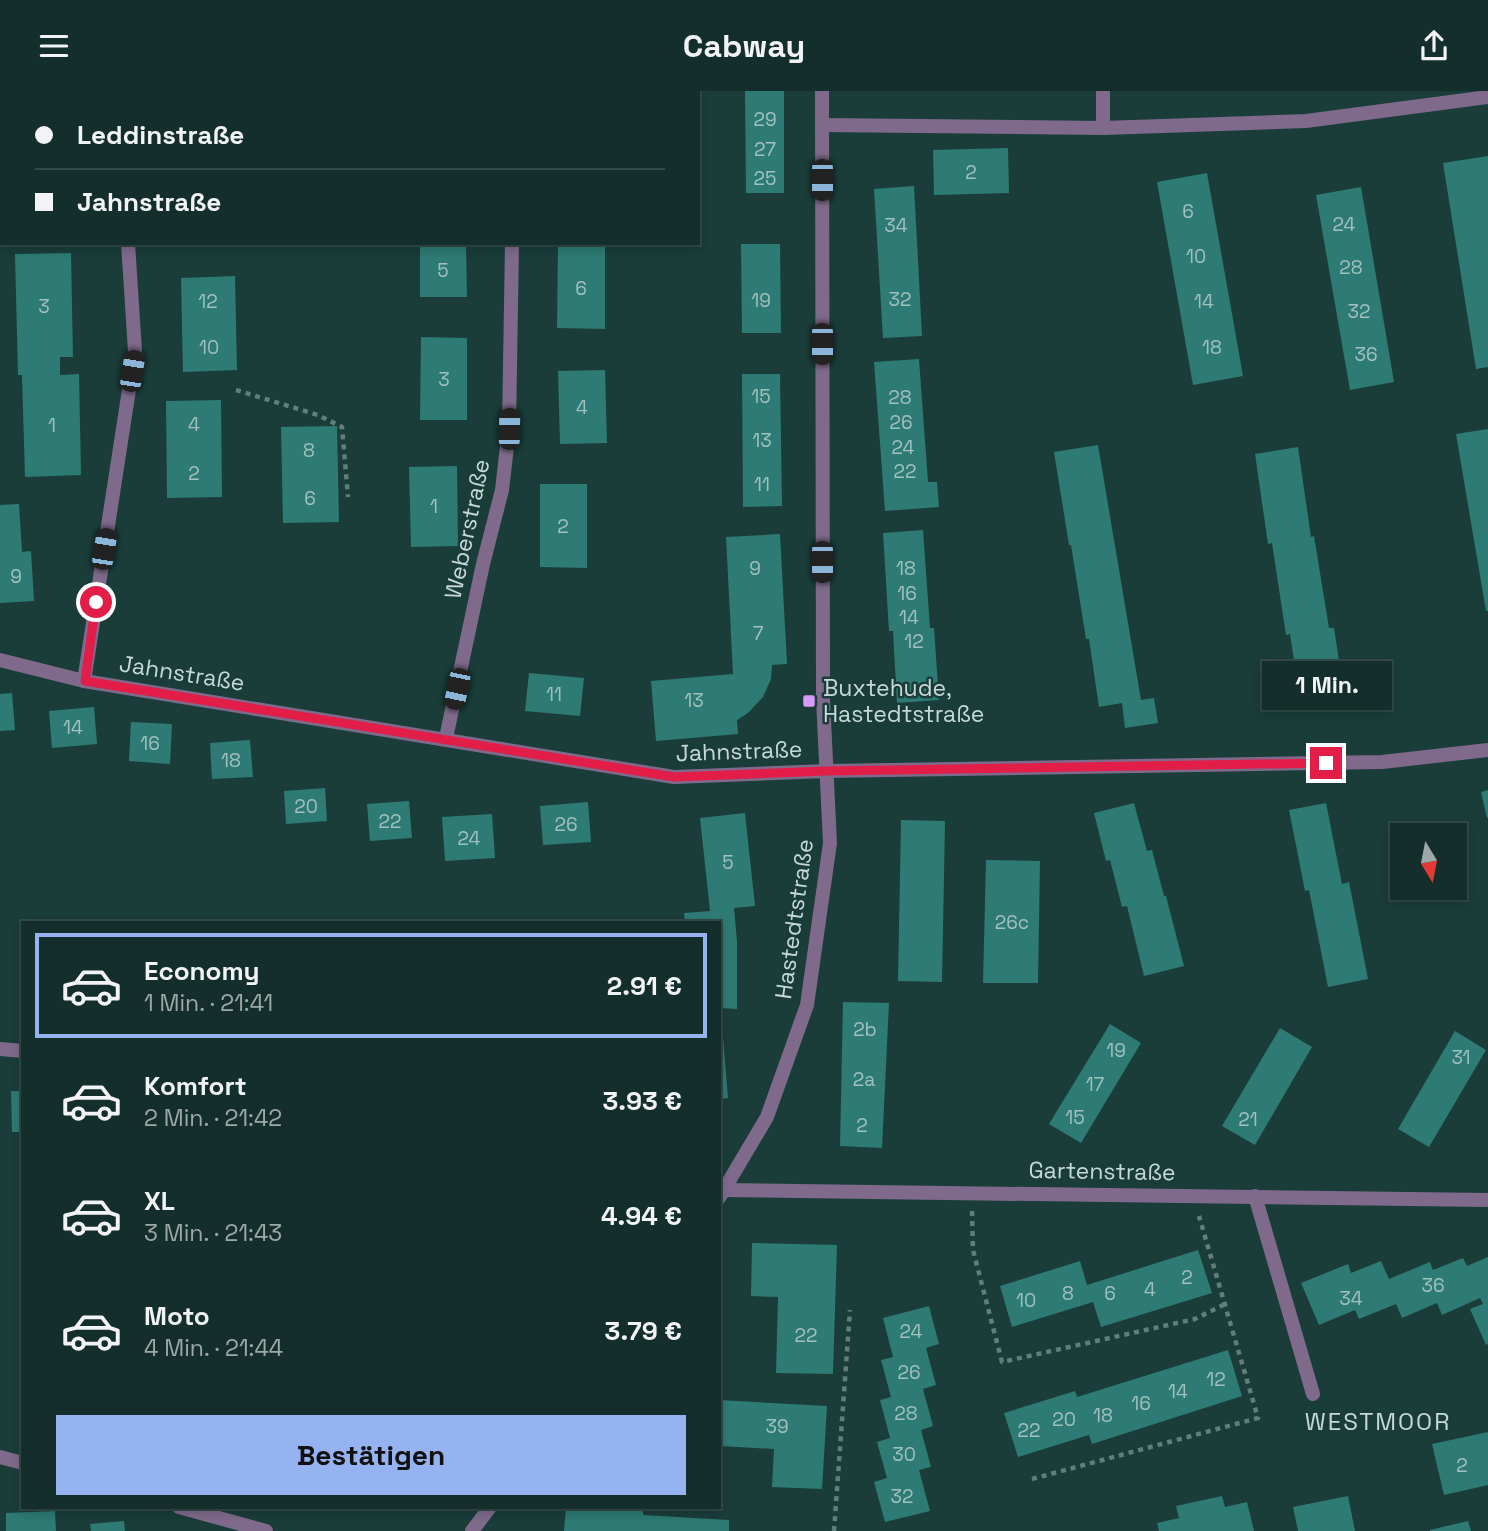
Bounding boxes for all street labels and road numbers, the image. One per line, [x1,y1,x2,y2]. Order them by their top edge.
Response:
street label: Weberstraße [438,456,496,602]
street label: Jahnstraße [117,648,247,698]
street label: Jahnstraße [675,734,803,768]
street label: Hastedtstraße [768,837,820,1001]
street label: Gartenstraße [1028,1155,1176,1187]

